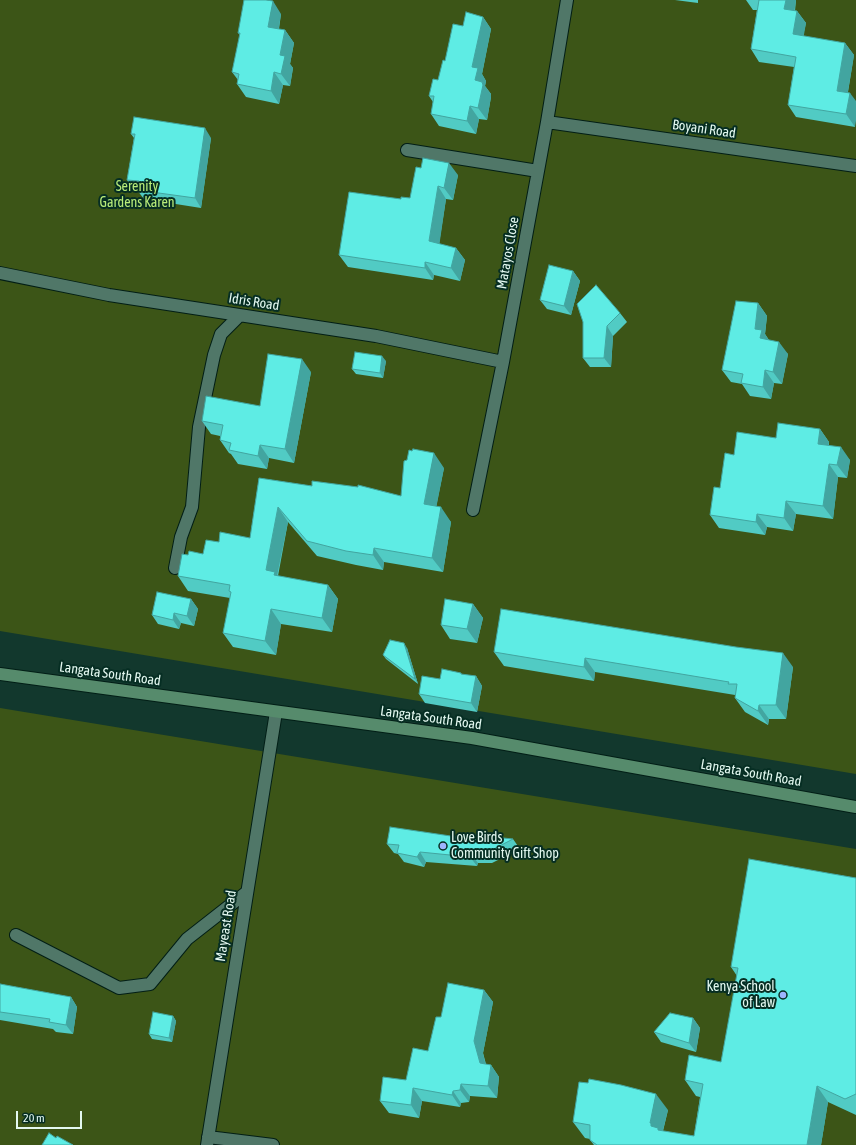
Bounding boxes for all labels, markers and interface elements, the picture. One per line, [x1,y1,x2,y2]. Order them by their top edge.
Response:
street label: Boyani Road [671,116,737,142]
park label: Serenity Gardens Karen [99,179,175,212]
street label: Matayos Close [493,215,523,291]
street label: Idris Road [227,290,281,314]
street label: Langata South Road [58,659,162,689]
street label: Langata South Road [379,703,483,733]
street label: Langata South Road [699,756,803,790]
place label: Love Birds Community Gift Shop [451,830,559,862]
marker: Love Birds Community Gift Shop [438,841,448,851]
street label: Mayeast Road [212,889,240,963]
place label: Kenya School of Law [706,979,775,1012]
marker: Kenya School of Law [778,990,788,1000]
scale bar [18,1103,84,1129]
text: 20 m [23,1111,45,1125]

